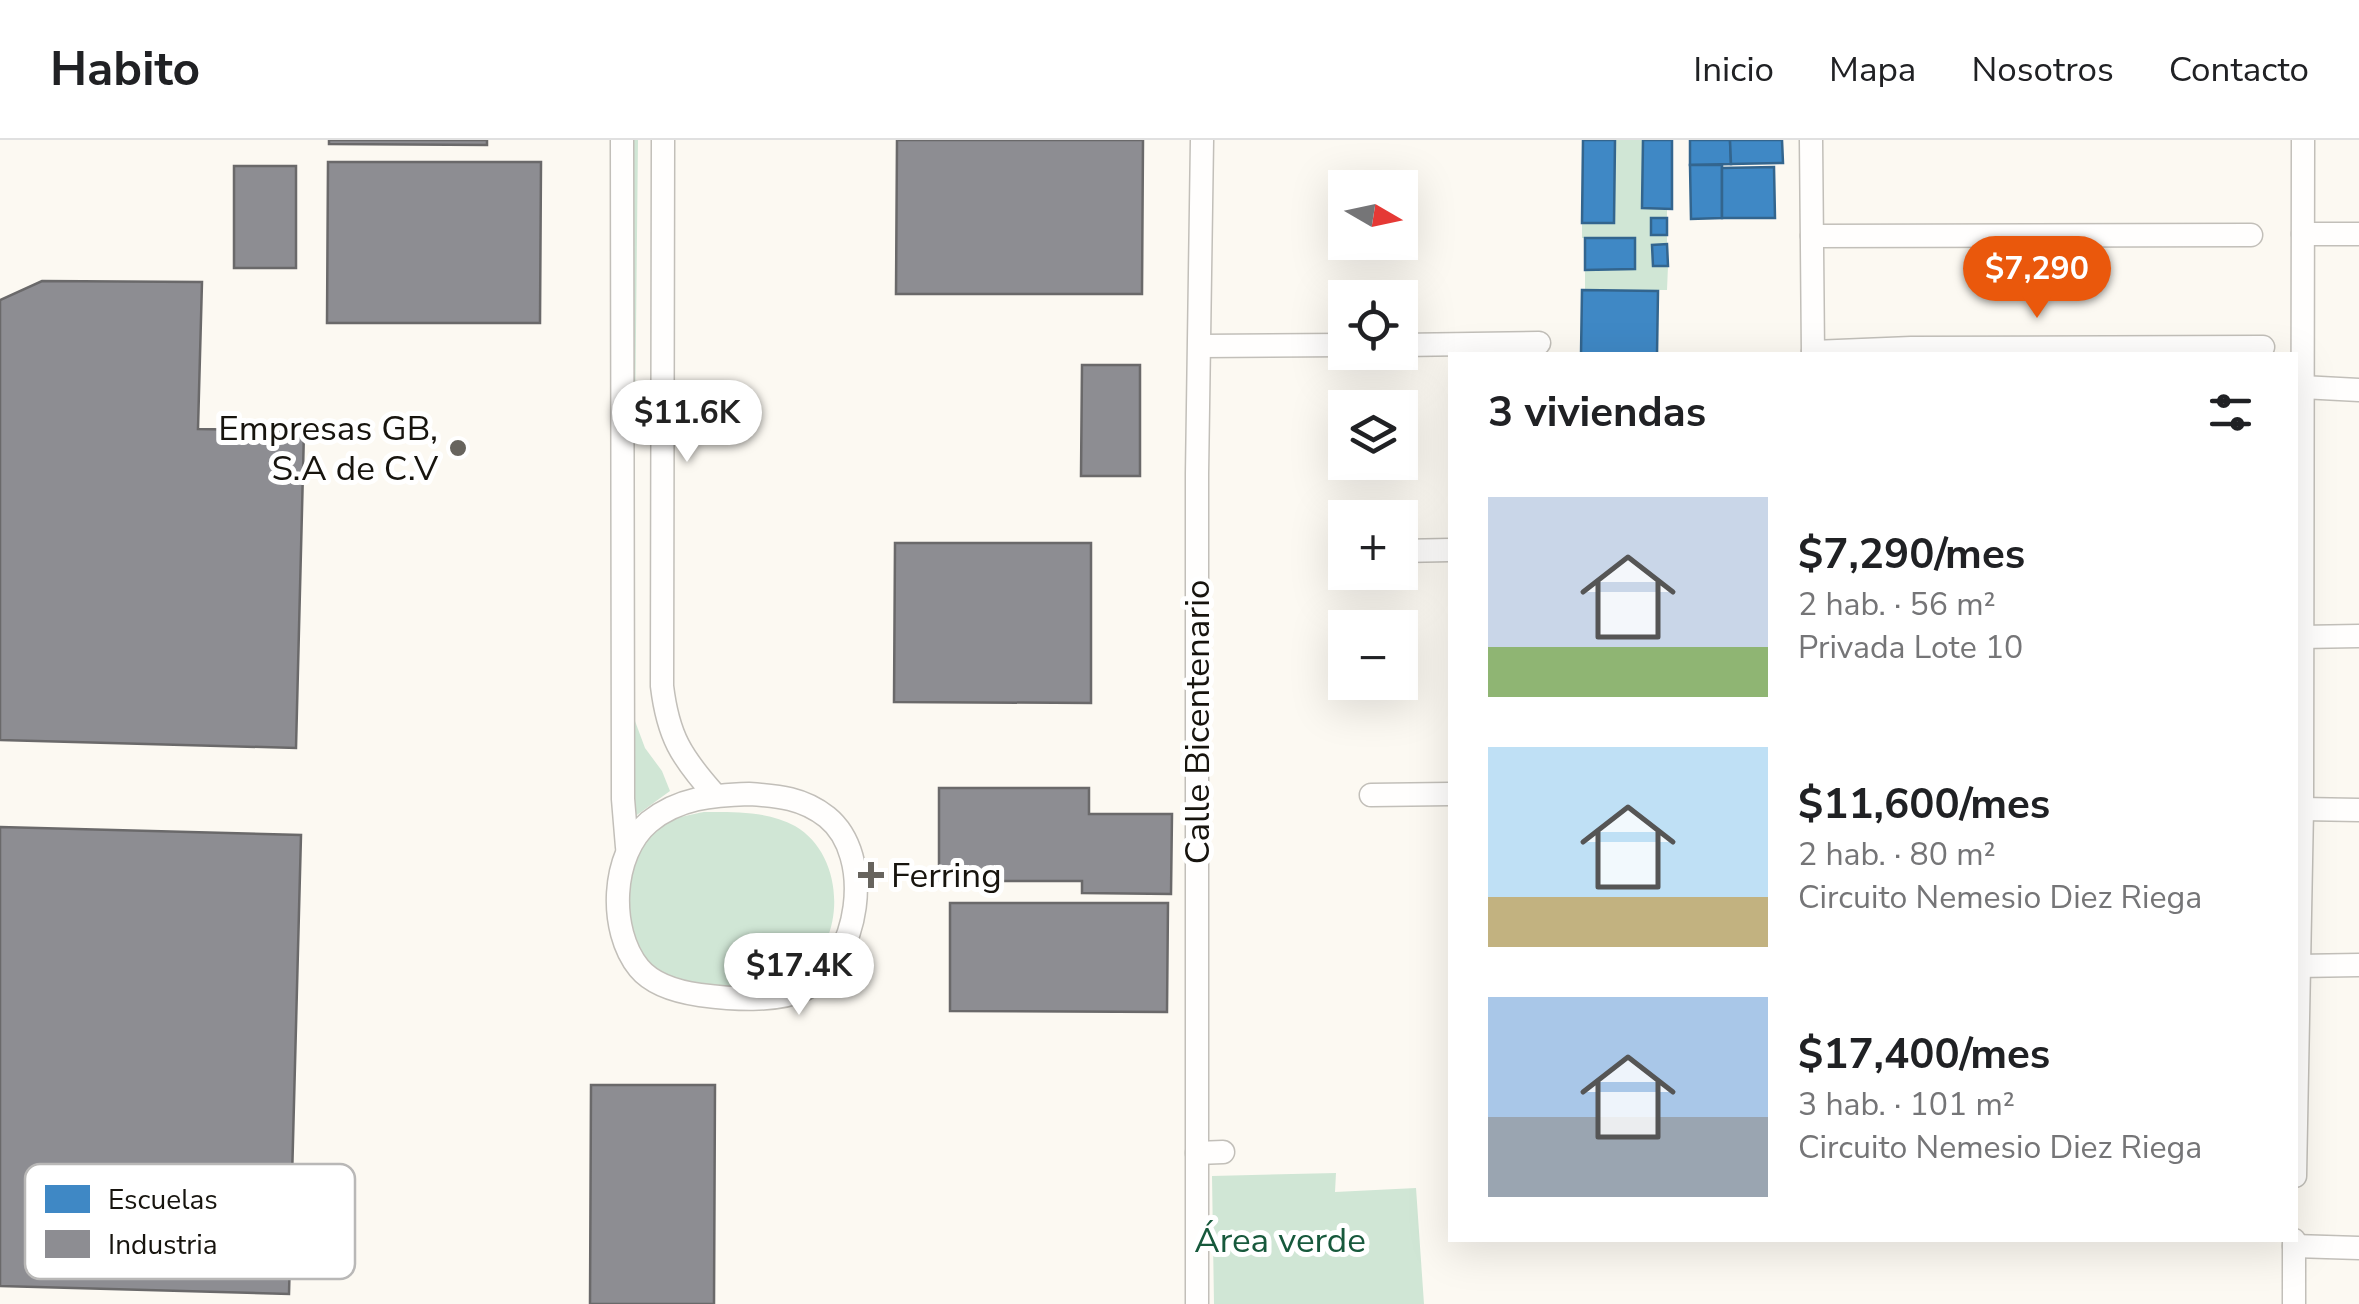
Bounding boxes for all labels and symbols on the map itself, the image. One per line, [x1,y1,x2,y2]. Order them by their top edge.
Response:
north arrow [1328,170,1418,260]
pin: $7,290 [1956,236,2118,321]
pin: $11.6K [606,380,768,465]
place label: Empresas GB, S.A de C.V [218,405,439,492]
marker: Empresas GB, S.A de C.V [447,437,469,459]
street label: Calle Bicentenario [1174,579,1221,865]
place label: Ferring [891,852,1002,899]
marker: Ferring [860,864,882,886]
pin: $17.4K [718,933,880,1018]
legend [25,1164,355,1279]
text: Escuelas [108,1181,218,1219]
park label: Área verde [1194,1217,1366,1264]
text: Industria [108,1226,218,1264]

